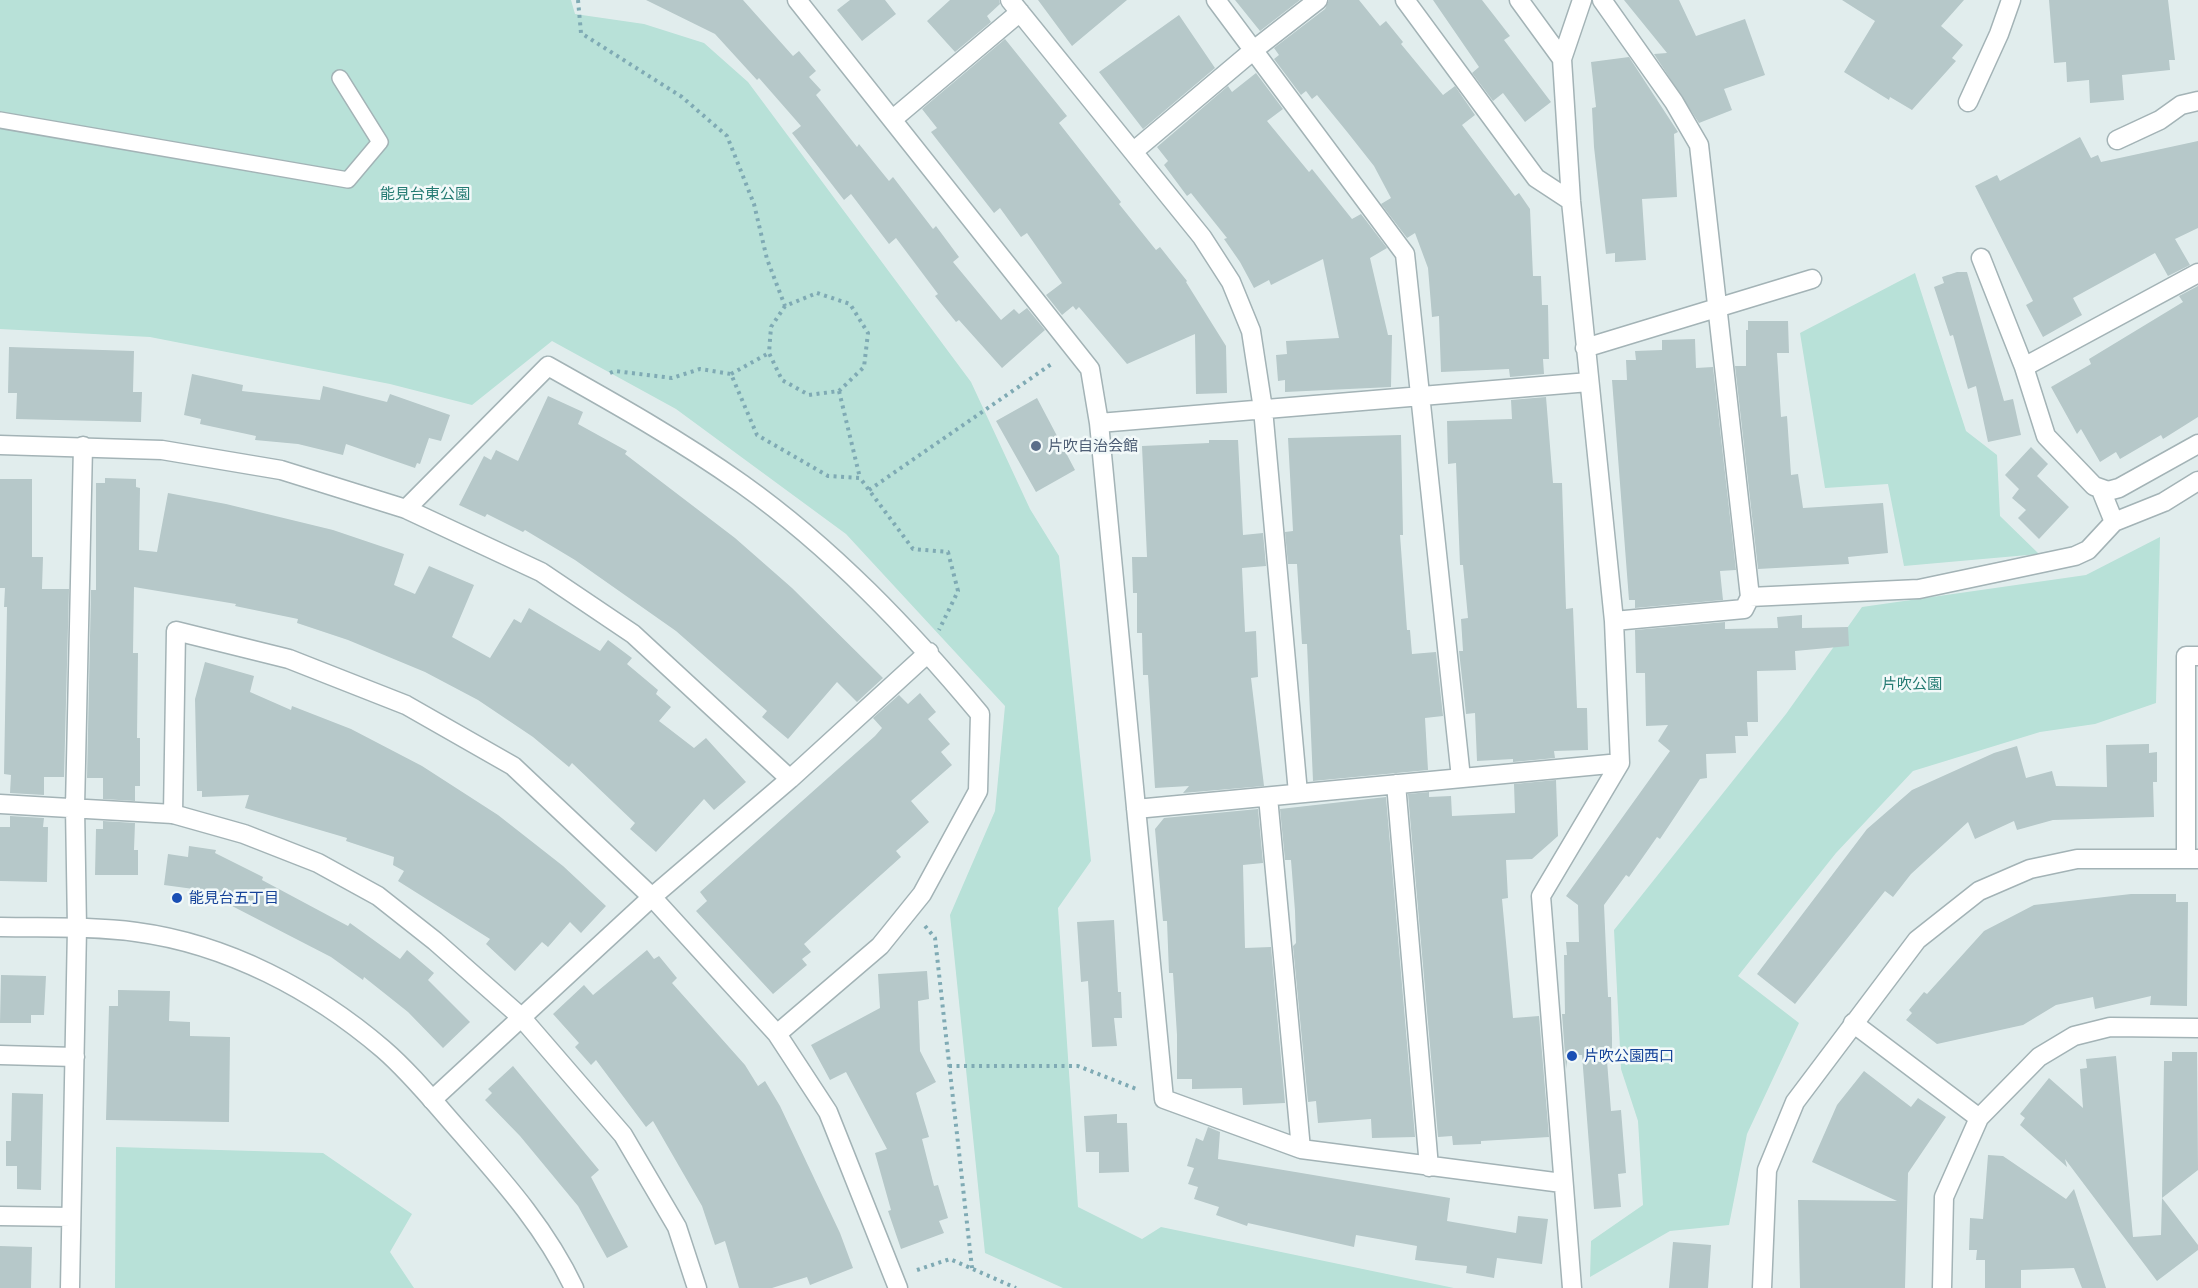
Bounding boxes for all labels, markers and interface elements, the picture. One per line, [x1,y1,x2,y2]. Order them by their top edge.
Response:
park label: 能見台東公園 [380,185,470,203]
place label: 片吹自治会館 [1048,437,1138,455]
marker: 片吹自治会館 [1029,439,1043,453]
park label: 片吹公園 [1882,675,1942,693]
place label: 能見台五丁目 [189,889,279,907]
marker: 能見台五丁目 [170,891,184,905]
place label: 片吹公園西口 [1584,1047,1674,1065]
marker: 片吹公園西口 [1565,1049,1579,1063]

